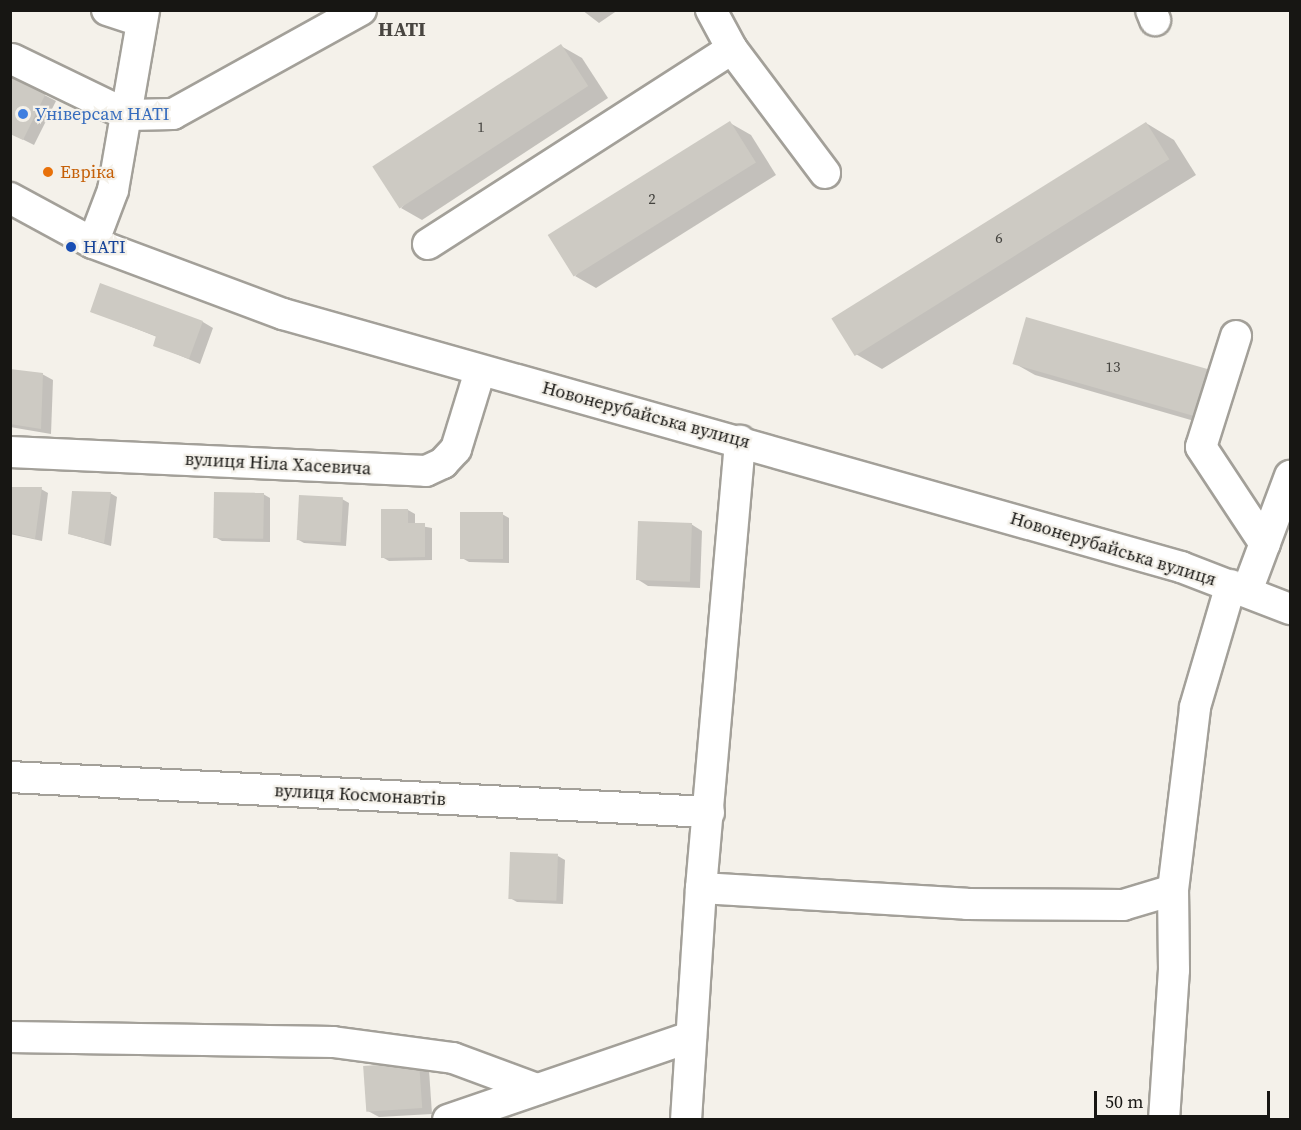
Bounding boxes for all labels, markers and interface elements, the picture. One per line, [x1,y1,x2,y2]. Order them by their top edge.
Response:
district label: НАТІ [378,17,426,41]
place label: Універсам НАТІ [35,103,170,125]
marker: Універсам НАТІ [16,107,30,121]
house number: 1 [477,118,485,136]
place label: Евріка [60,161,115,183]
marker: Евріка [41,165,55,179]
house number: 2 [648,190,656,208]
house number: 6 [995,229,1003,247]
place label: НАТІ [83,236,126,258]
marker: НАТІ [64,240,78,254]
house number: 13 [1106,358,1120,376]
street label: Новонерубайська вулиця [540,377,752,453]
street label: вулиця Ніла Хасевича [184,448,372,480]
street label: Новонерубайська вулиця [1007,507,1219,591]
street label: вулиця Космонавтів [274,780,446,810]
scale bar [1097,1079,1272,1117]
text: 50 m [1105,1089,1143,1114]

